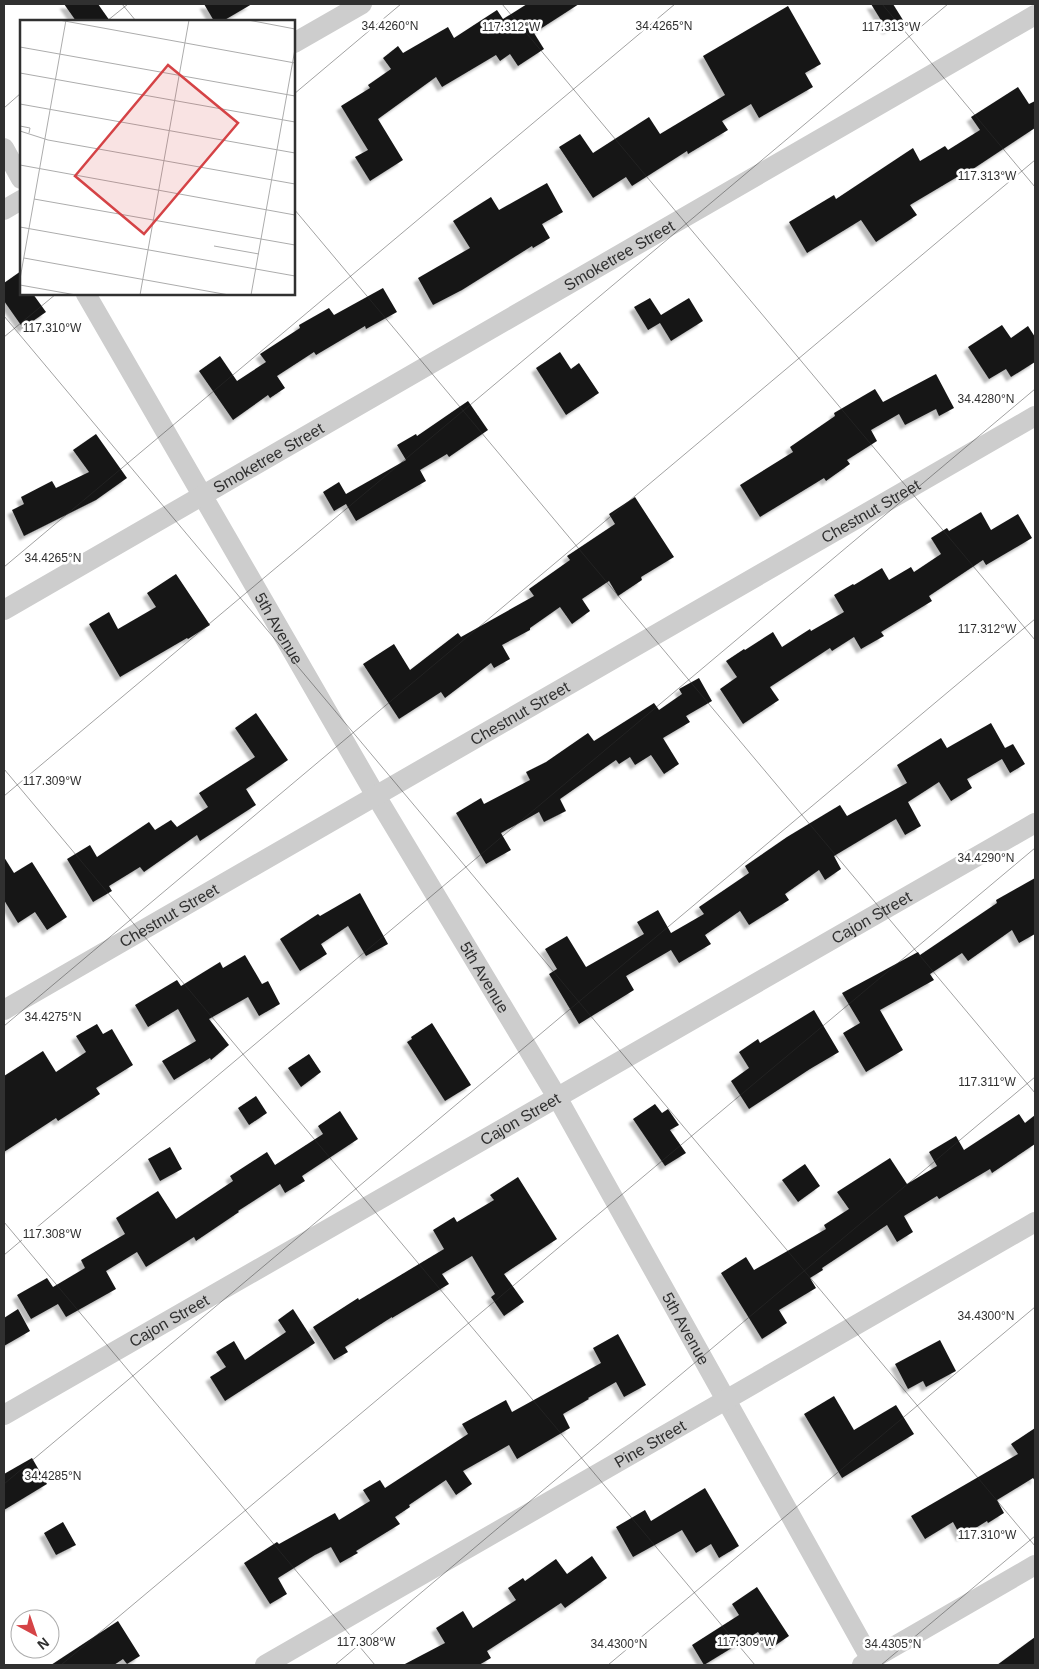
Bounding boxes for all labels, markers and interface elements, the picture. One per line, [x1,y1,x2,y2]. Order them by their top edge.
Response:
text: 34.4260°N [362,19,418,33]
text: 34.4265°N [636,19,692,33]
inset map [20,20,295,295]
text: 117.312°W [482,20,541,34]
text: 117.313°W [862,20,921,34]
text: 117.313°W [958,169,1017,183]
street label: Smoketree Street [561,216,678,294]
text: 117.310°W [23,321,82,335]
text: 34.4280°N [958,392,1014,406]
street label: Smoketree Street [210,419,327,496]
street label: Chestnut Street [818,475,923,546]
text: 34.4265°N [25,551,81,565]
street label: 5th Avenue [252,589,306,667]
text: 117.312°W [958,622,1017,636]
street label: Chestnut Street [467,678,572,748]
text: 117.309°W [23,774,82,788]
text: 34.4290°N [958,851,1014,865]
street label: Chestnut Street [116,880,222,950]
street label: Cajon Street [828,887,915,947]
street label: 5th Avenue [457,938,513,1016]
text: 34.4275°N [25,1010,81,1024]
text: 117.311°W [958,1075,1017,1089]
street label: Cajon Street [477,1089,563,1148]
text: 117.308°W [23,1227,82,1241]
street label: 5th Avenue [659,1289,713,1368]
street label: Cajon Street [126,1291,212,1350]
text: 34.4300°N [958,1309,1014,1323]
street label: Pine Street [611,1416,689,1471]
text: 34.4285°N [25,1469,81,1483]
text: 117.310°W [958,1528,1017,1542]
north arrow [10,1609,60,1659]
text: N [34,1635,52,1653]
text: 117.308°W [337,1635,396,1649]
text: 117.309°W [717,1635,776,1649]
text: 34.4300°N [591,1637,647,1651]
text: 34.4305°N [865,1637,921,1651]

